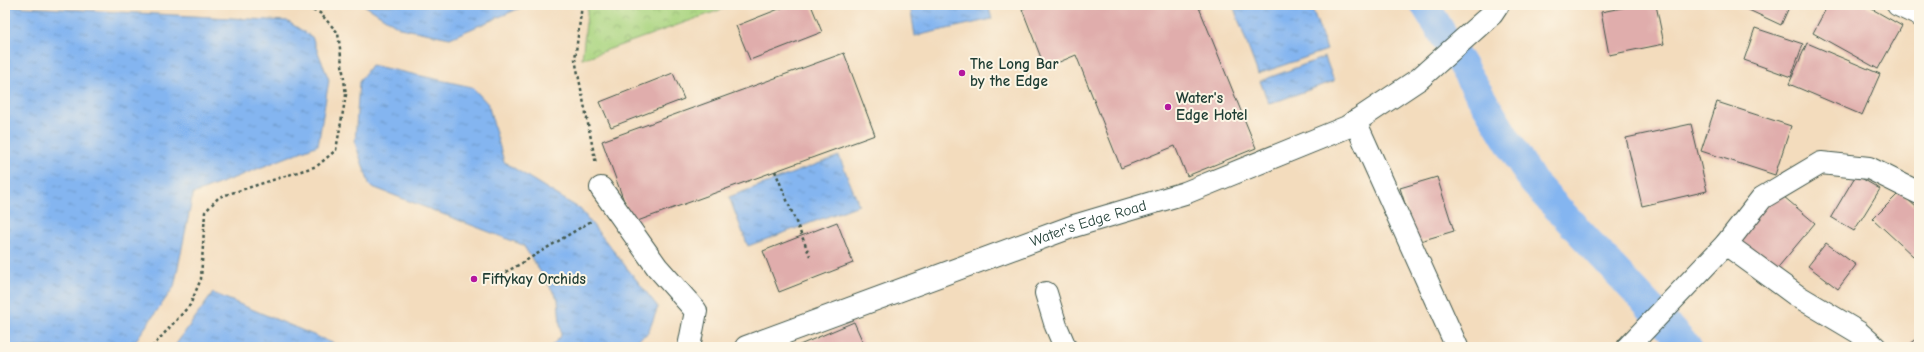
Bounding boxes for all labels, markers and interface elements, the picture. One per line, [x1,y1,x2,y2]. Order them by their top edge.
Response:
place label: The Long Bar by the Edge [970,55,1058,90]
marker: The Long Bar by the Edge [957,68,967,78]
place label: Water's Edge Hotel [1176,89,1248,124]
marker: Water's Edge Hotel [1163,102,1173,112]
street label: Water's Edge Road [1028,196,1148,250]
place label: Fiftykay Orchids [482,270,586,288]
marker: Fiftykay Orchids [469,274,479,284]

